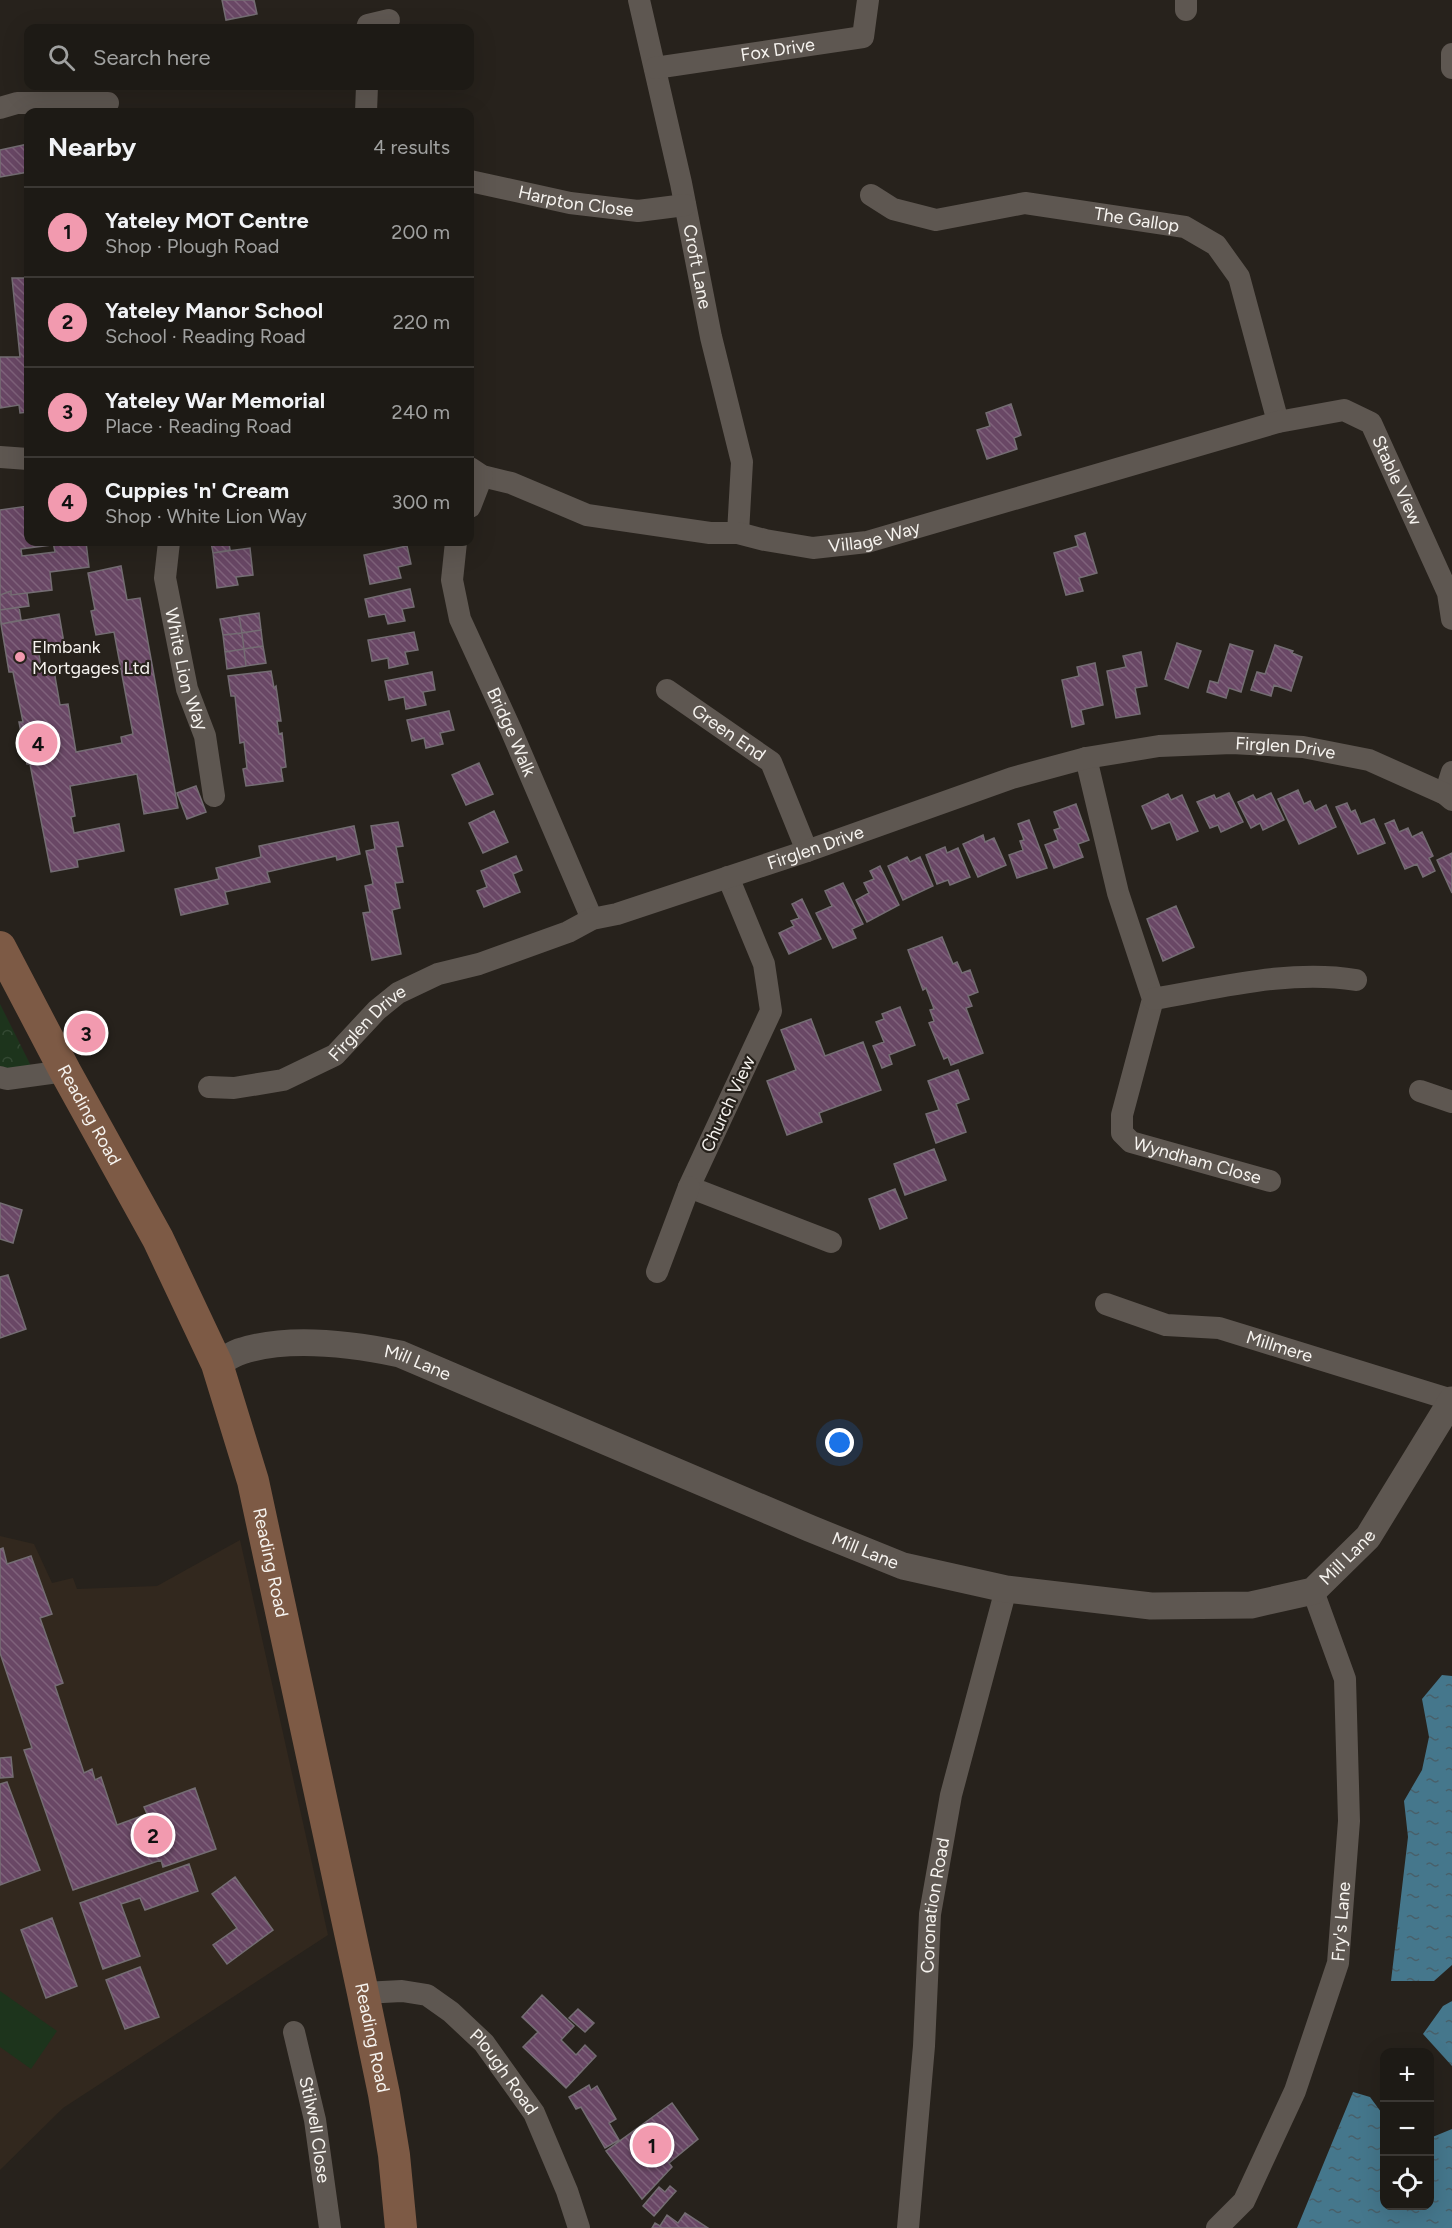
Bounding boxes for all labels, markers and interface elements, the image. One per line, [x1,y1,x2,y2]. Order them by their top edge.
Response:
search box [24,24,474,90]
street label: Fox Drive [739,33,816,66]
icon: search [45,41,78,74]
text: Search here [93,44,211,71]
text: Nearby [48,131,136,163]
text: 4 results [373,135,450,159]
street label: Harpton Close [516,181,635,221]
street label: The Gallop [1092,202,1181,237]
text: Yateley MOT Centre [105,207,309,234]
text: 1 [63,220,72,244]
text: 200 m [391,220,450,244]
street label: Croft Lane [678,222,716,311]
text: Shop · Plough Road [105,234,279,258]
text: Yateley Manor School [105,297,323,324]
text: 2 [62,310,73,334]
text: 220 m [393,310,450,334]
text: School · Reading Road [105,324,306,348]
text: Yateley War Memorial [105,387,325,414]
text: 3 [62,400,73,424]
text: 240 m [392,400,450,424]
text: Place · Reading Road [105,414,292,438]
street label: Stable View [1367,432,1427,529]
text: Cuppies 'n' Cream [105,477,289,504]
text: 4 [61,490,74,514]
text: 300 m [392,490,450,514]
text: Shop · White Lion Way [105,504,307,528]
street label: Village Way [827,516,923,557]
street label: White Lion Way [160,606,213,734]
place label: Elmbank Mortgages Ltd [32,636,150,679]
marker: Elmbank Mortgages Ltd [13,650,27,664]
street label: Bridge Walk [482,684,541,780]
street label: Green End [687,699,770,766]
pin: 4 [18,720,57,766]
street label: Firglen Drive [1235,732,1338,764]
street label: Firglen Drive [764,821,867,874]
street label: Firglen Drive [324,980,410,1066]
pin: 3 [66,1010,106,1056]
street label: Church View [696,1052,760,1156]
street label: Reading Road [53,1061,126,1169]
street label: Wyndham Close [1131,1132,1264,1189]
street label: Millmere [1244,1326,1316,1367]
street label: Mill Lane [382,1340,454,1385]
your location [825,1428,854,1457]
street label: Reading Road [248,1506,293,1619]
street label: Mill Lane [1315,1526,1381,1590]
street label: Mill Lane [829,1527,902,1574]
pin: 2 [134,1812,172,1858]
street label: Coronation Road [916,1836,954,1974]
street label: Fry's Lane [1327,1881,1355,1962]
street label: Reading Road [350,1981,394,2095]
street label: Plough Road [465,2024,543,2119]
map controls [1380,2048,1434,2210]
button: + [1380,2048,1434,2102]
street label: Stilwell Close [294,2074,335,2185]
button: − [1380,2102,1434,2156]
pin: 1 [632,2122,672,2168]
button: locate [1380,2156,1434,2210]

